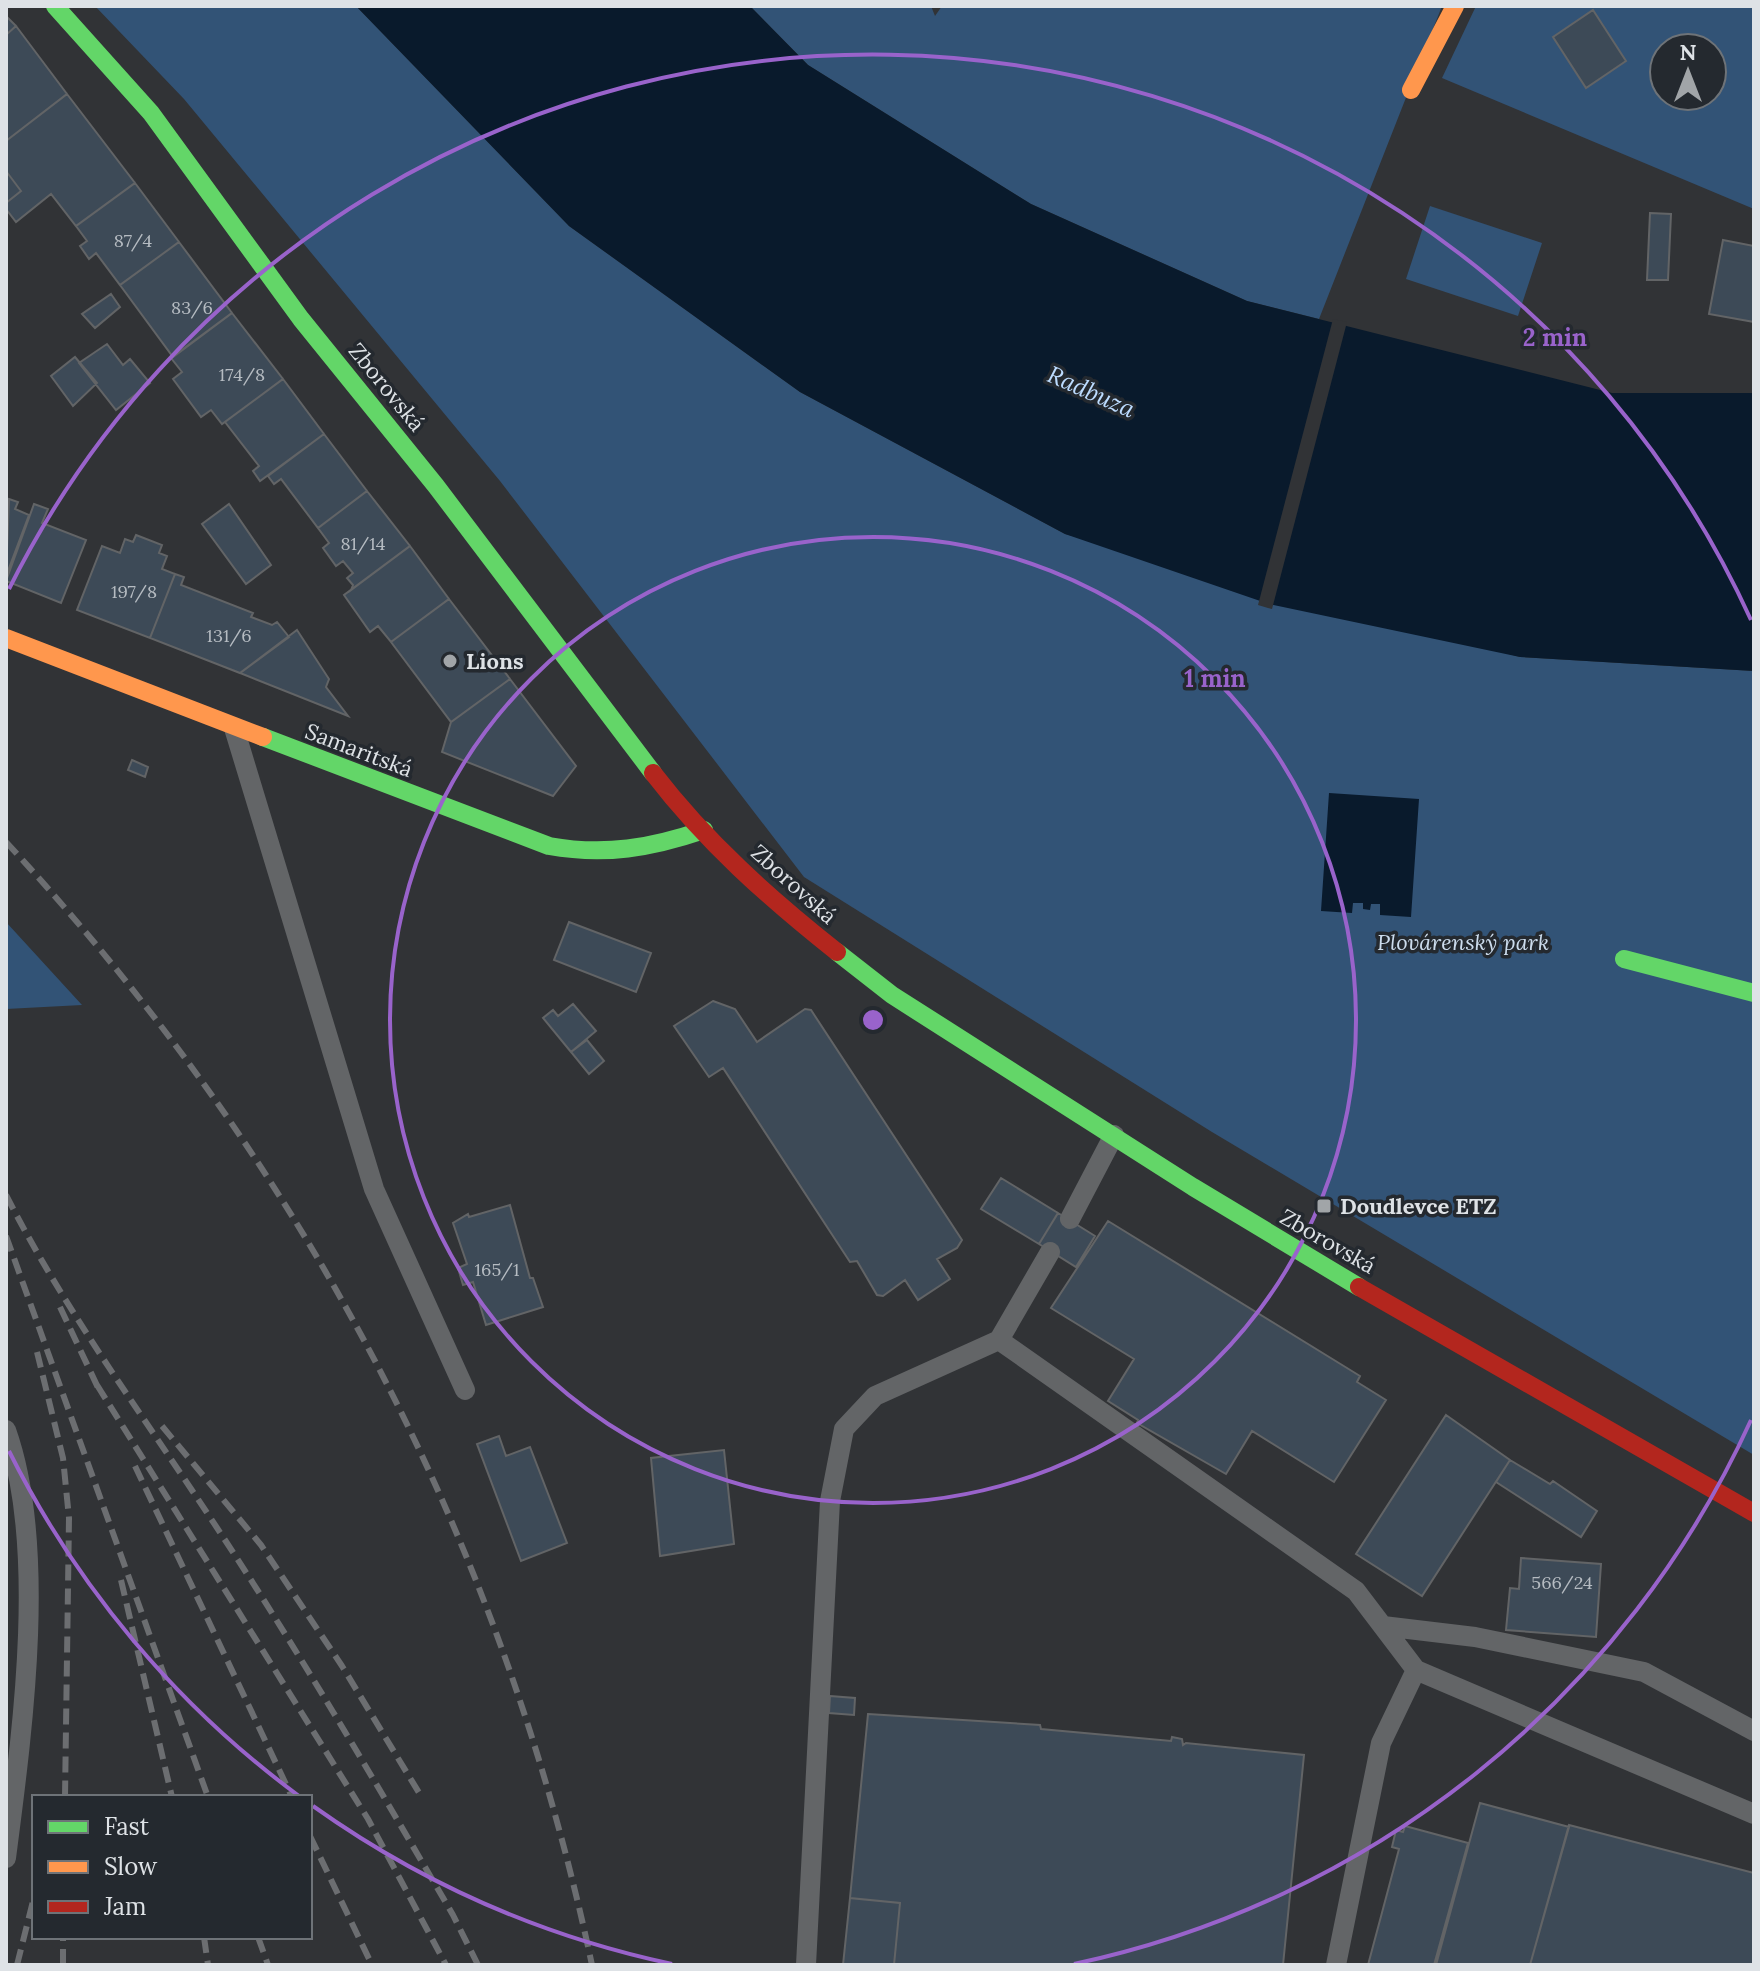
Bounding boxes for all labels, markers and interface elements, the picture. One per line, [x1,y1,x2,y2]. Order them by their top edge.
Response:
north arrow [1648,32,1728,112]
text: N [1679,38,1697,66]
house number: 87/4 [114,229,152,252]
house number: 83/6 [171,296,213,319]
text: 2 min [1523,322,1587,353]
street label: Zborovská [343,337,431,437]
water label: Radbuza [1043,359,1140,425]
house number: 174/8 [219,363,265,386]
house number: 81/14 [340,532,386,555]
house number: 197/8 [111,580,157,603]
house number: 131/6 [206,624,252,647]
place label: Lions [466,647,524,675]
marker: Lions [441,652,459,670]
text: 1 min [1184,663,1246,694]
street label: Samaritská [301,717,417,783]
street label: Zborovská [745,838,843,930]
park label: Plovárenský park [1377,928,1549,956]
centre of rings [859,1006,887,1034]
place label: Doudlevce ETZ [1340,1192,1496,1220]
marker: Doudlevce ETZ [1315,1197,1333,1215]
street label: Zborovská [1275,1202,1381,1280]
house number: 165/1 [474,1258,520,1281]
house number: 566/24 [1531,1571,1593,1594]
legend [32,1795,312,1939]
text: Fast [104,1811,150,1842]
text: Slow [104,1851,158,1882]
text: Jam [103,1891,146,1922]

